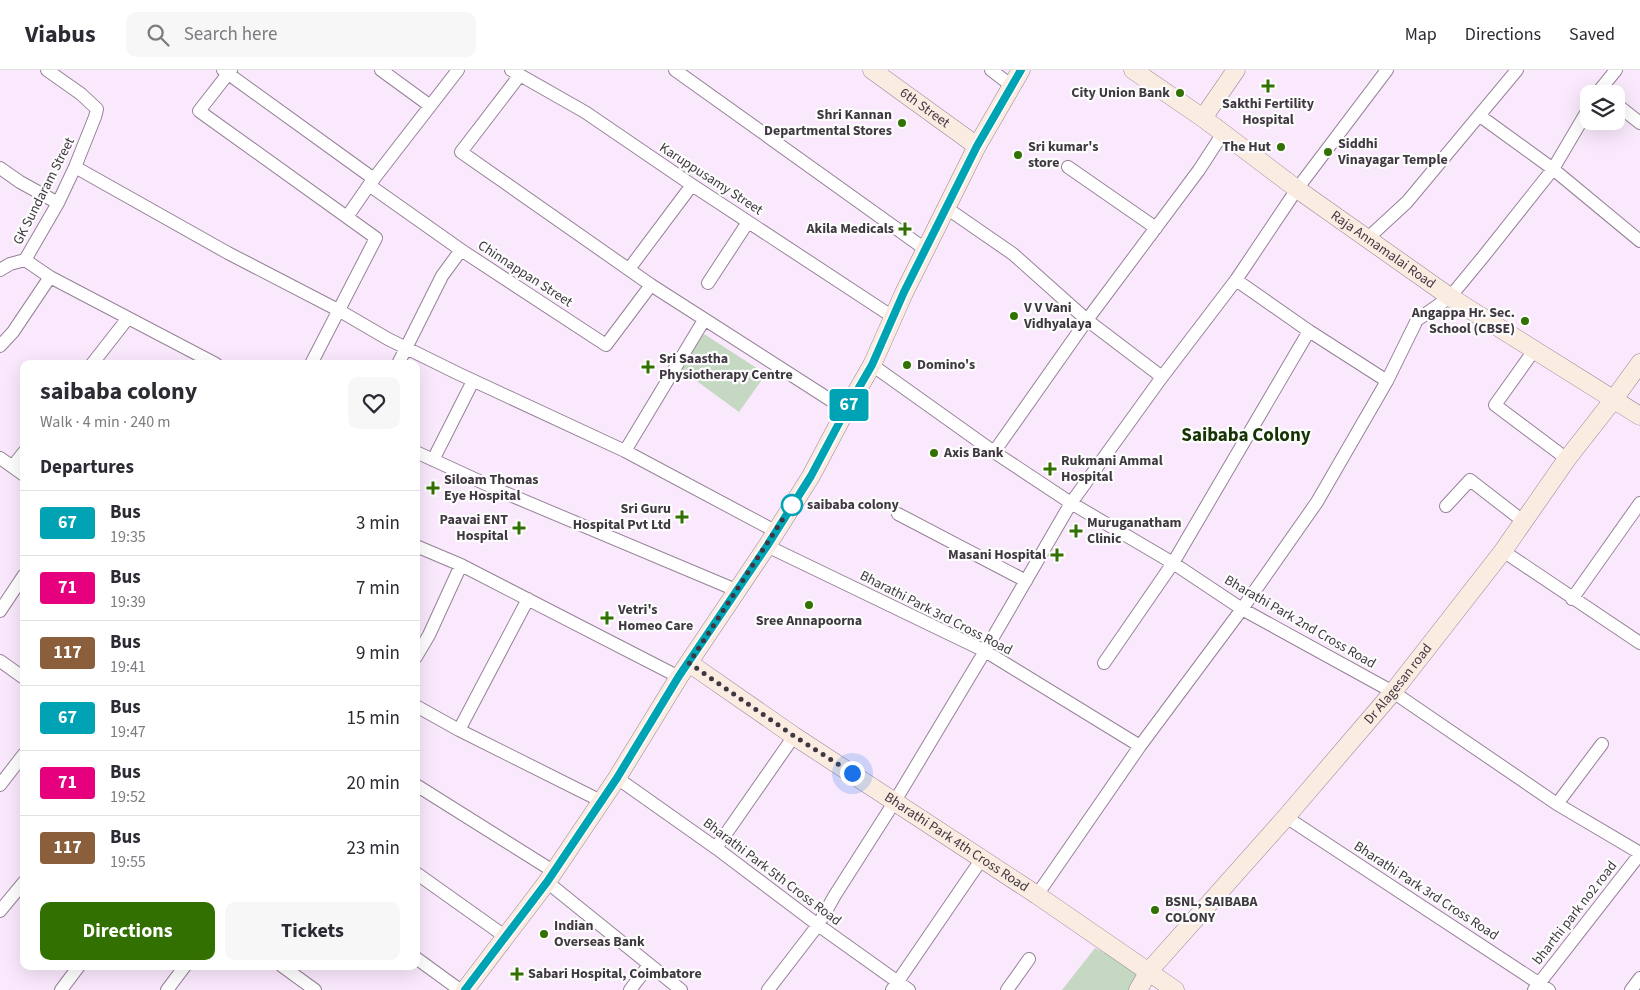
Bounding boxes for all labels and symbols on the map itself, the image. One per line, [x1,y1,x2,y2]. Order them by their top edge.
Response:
marker: Sakthi Fertility Hospital [1261,79,1275,93]
street label: 6th Street [896,83,954,133]
place label: City Union Bank [1071,83,1170,103]
marker: City Union Bank [1174,87,1186,99]
place label: Sakthi Fertility Hospital [1222,94,1315,130]
place label: Shri Kannan Departmental Stores [764,105,892,141]
marker: Shri Kannan Departmental Stores [896,117,908,129]
street label: GK Sundaram Street [8,134,80,248]
place label: Siddhi Vinayagar Temple [1337,134,1448,170]
place label: Sri kumar's store [1028,137,1098,173]
place label: The Hut [1222,137,1272,157]
street label: Karuppusamy Street [655,138,767,220]
marker: The Hut [1275,141,1287,153]
marker: Siddhi Vinayagar Temple [1322,146,1334,158]
marker: Sri kumar's store [1012,149,1024,161]
street label: Raja Annamalai Road [1327,206,1439,294]
place label: Akila Medicals [805,219,894,239]
marker: Akila Medicals [898,222,912,236]
street label: Chinnappan Street [474,236,577,312]
place label: V V Vani Vidhyalaya [1023,298,1092,334]
place label: Angappa Hr. Sec. School (CBSE) [1411,303,1515,339]
marker: V V Vani Vidhyalaya [1008,310,1020,322]
marker: Angappa Hr. Sec. School (CBSE) [1519,315,1531,327]
place label: Sri Saastha Physiotherapy Centre [659,349,793,385]
place label: Domino's [917,355,975,375]
marker: Domino's [901,359,913,371]
marker: Sri Saastha Physiotherapy Centre [641,360,655,374]
line badge: 67 [826,389,872,421]
district label: Saibaba Colony [1181,422,1311,449]
place label: Axis Bank [943,443,1004,463]
marker: Axis Bank [928,447,940,459]
place label: Rukmani Ammal Hospital [1061,451,1163,487]
marker: Rukmani Ammal Hospital [1043,462,1057,476]
place label: Siloam Thomas Eye Hospital [444,470,539,506]
marker: Siloam Thomas Eye Hospital [426,481,440,495]
marker: saibaba colony [781,494,803,516]
place label: saibaba colony [807,495,899,515]
place label: Sri Guru Hospital Pvt Ltd [573,499,671,535]
place label: Paavai ENT Hospital [440,510,508,546]
marker: Sri Guru Hospital Pvt Ltd [675,510,689,524]
place label: Muruganatham Clinic [1087,513,1182,549]
marker: Paavai ENT Hospital [512,521,526,535]
marker: Muruganatham Clinic [1069,524,1083,538]
place label: Masani Hospital [948,545,1046,565]
marker: Masani Hospital [1050,548,1064,562]
street label: Bharathi Park 3rd Cross Road [856,566,1016,660]
street label: Bharathi Park 2nd Cross Road [1221,570,1379,674]
marker: Sree Annapoorna [803,599,815,611]
place label: Vetri's Homeo Care [617,600,693,636]
marker: Vetri's Homeo Care [600,611,614,625]
place label: Sree Annapoorna [756,611,862,631]
street label: Dr Alagesan road [1359,640,1437,729]
your location [840,761,865,786]
street label: Bharathi Park 4th Cross Road [880,788,1033,897]
street label: Bharathi Park 5th Cross Road [699,813,845,931]
street label: Bharathi Park 3rd Cross Road [1350,837,1502,945]
street label: bharthi park no2 road [1528,857,1622,969]
place label: BSNL, SAIBABA COLONY [1165,892,1259,928]
marker: BSNL, SAIBABA COLONY [1149,904,1161,916]
place label: Indian Overseas Bank [554,916,645,952]
marker: Indian Overseas Bank [538,928,550,940]
place label: Sabari Hospital, Coimbatore [528,964,702,984]
marker: Sabari Hospital, Coimbatore [510,967,524,981]

